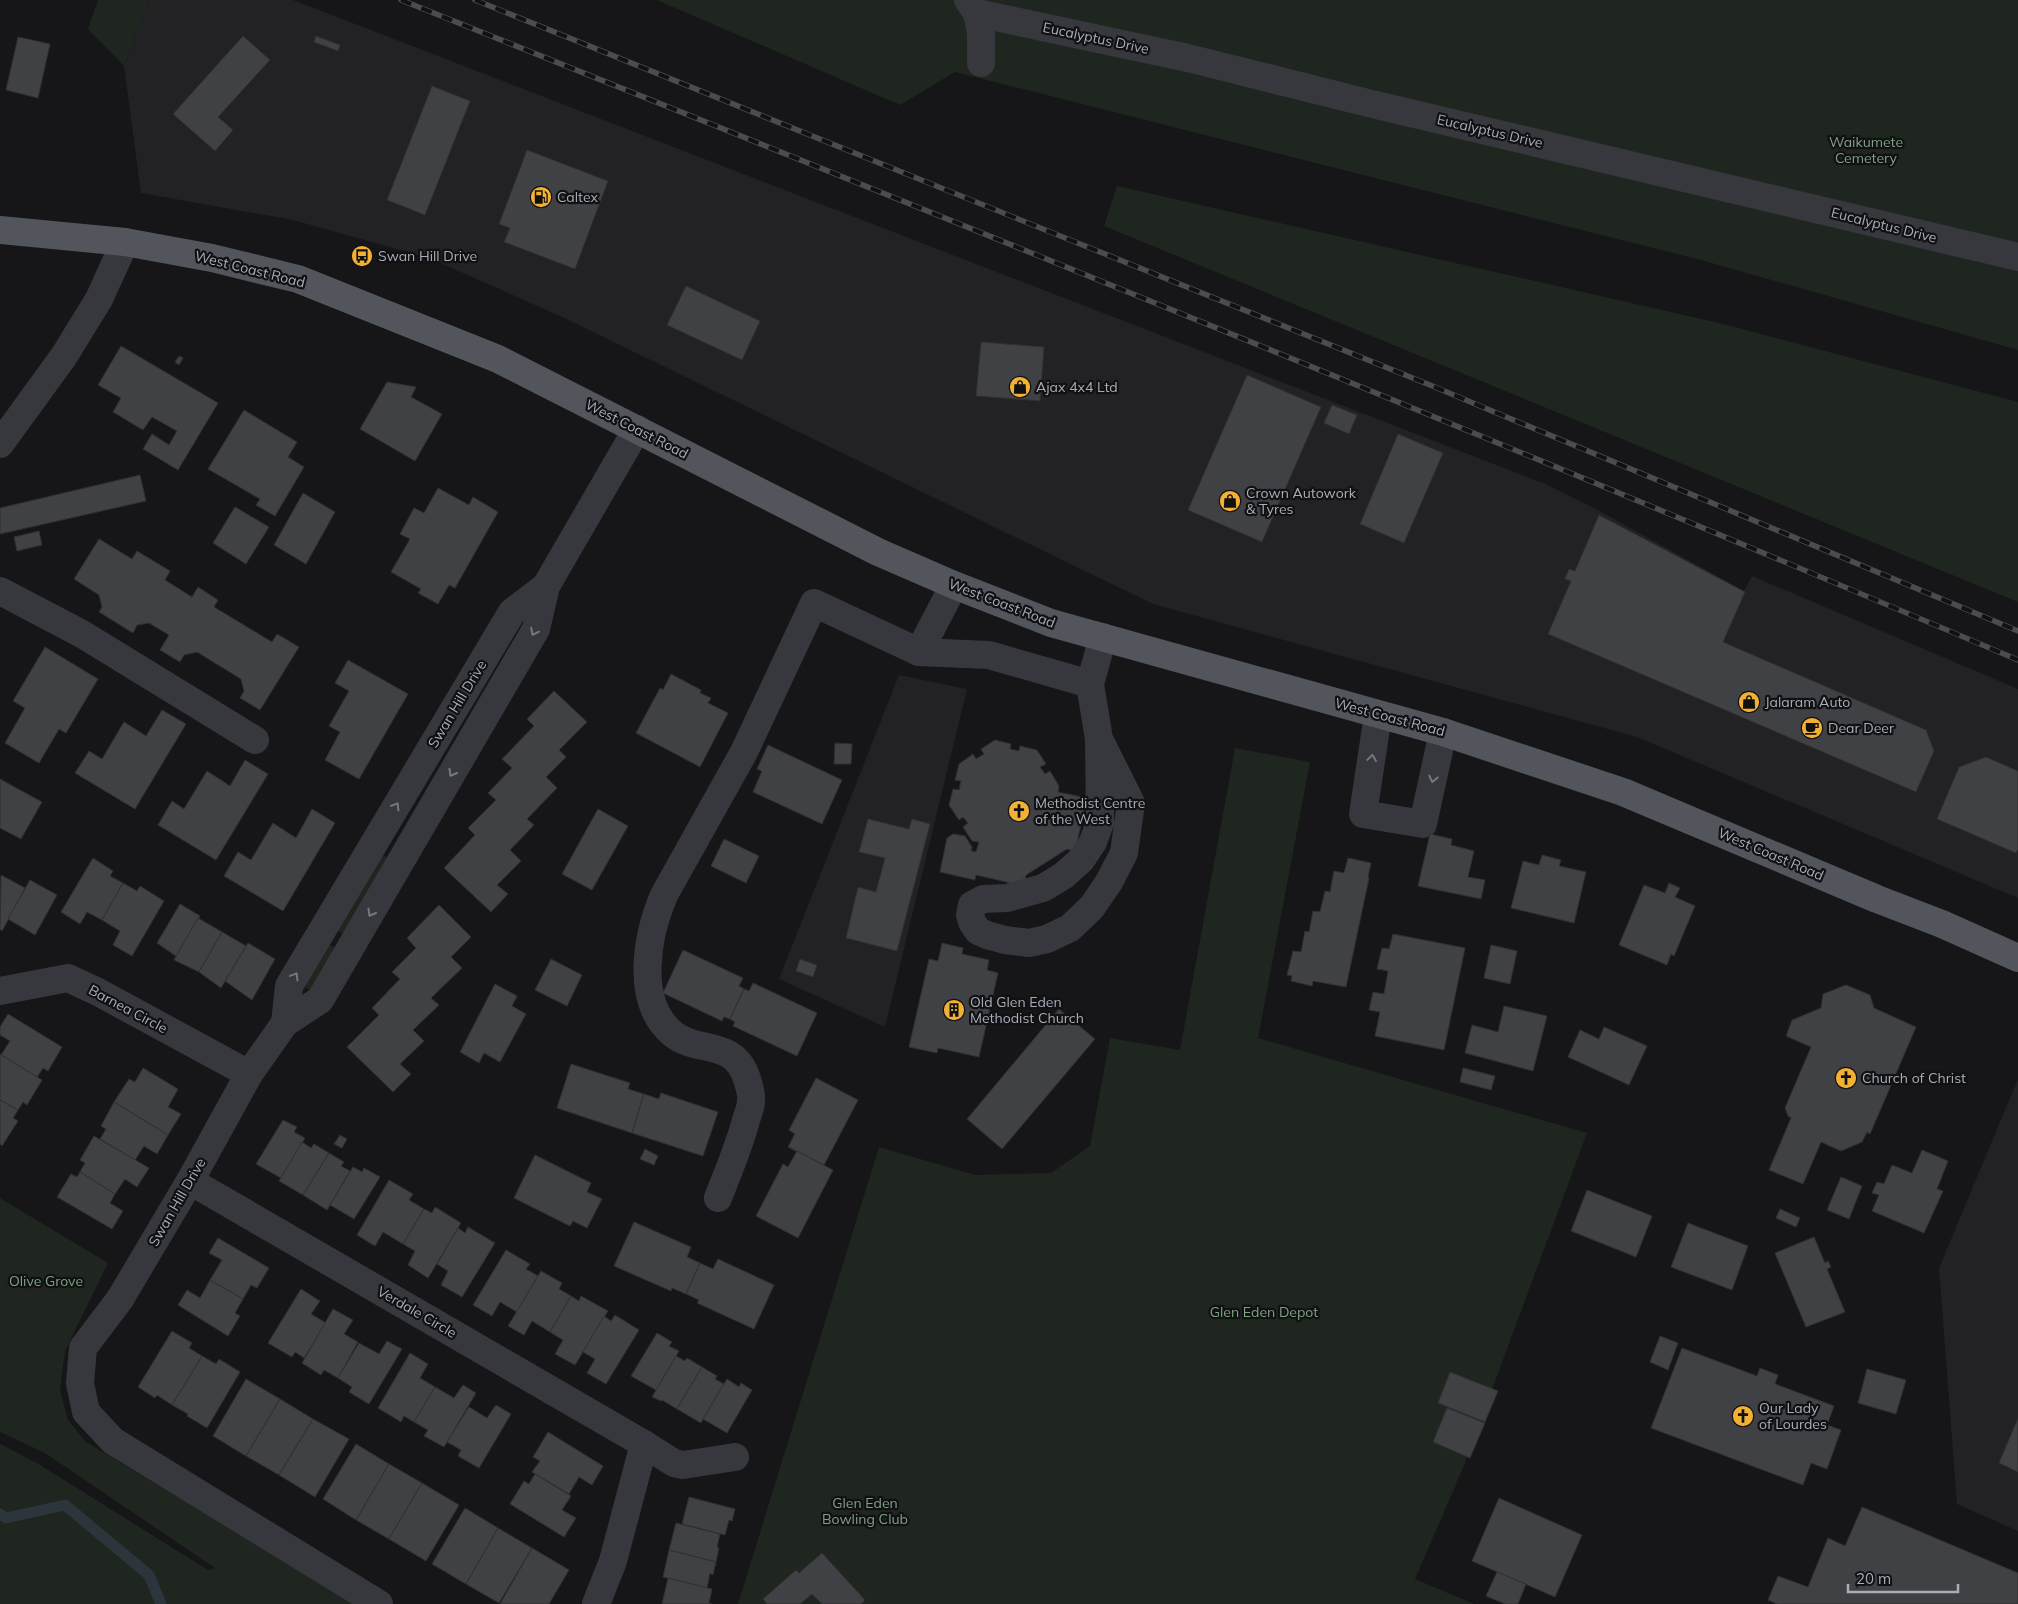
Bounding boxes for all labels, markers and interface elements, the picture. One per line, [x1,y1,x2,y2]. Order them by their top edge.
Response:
street label: Eucalyptus Drive [1041,18,1151,58]
street label: Eucalyptus Drive [1435,110,1545,152]
park label: Waikumete Cemetery [1829,133,1903,167]
fuel station icon: Caltex [529,185,553,209]
place label: Caltex [557,188,598,206]
street label: Eucalyptus Drive [1829,203,1939,247]
bus stop icon: Swan Hill Drive [350,244,374,268]
street label: West Coast Road [193,247,307,291]
place label: Swan Hill Drive [378,247,477,265]
shop icon: Ajax 4x4 Ltd [1008,375,1032,399]
place label: Ajax 4x4 Ltd [1036,378,1118,396]
street label: West Coast Road [583,395,691,463]
place label: Crown Autowork & Tyres [1246,484,1357,518]
shop icon: Crown Autowork & Tyres [1218,489,1242,513]
street label: West Coast Road [946,574,1058,632]
one-way arrow [530,627,540,636]
street label: Swan Hill Drive [424,657,490,751]
shop icon: Jalaram Auto [1737,690,1761,714]
place label: Jalaram Auto [1765,693,1850,711]
street label: West Coast Road [1333,694,1447,740]
cafe icon: Dear Deer [1800,716,1824,740]
place label: Dear Deer [1828,719,1895,737]
one-way arrow [1366,754,1376,762]
one-way arrow [449,768,459,777]
one-way arrow [1428,775,1439,784]
place label: Methodist Centre of the West [1035,794,1145,828]
church icon: Methodist Centre of the West [1007,799,1031,823]
one-way arrow [390,803,400,812]
street label: West Coast Road [1715,824,1827,884]
one-way arrow [367,908,377,917]
one-way arrow [289,973,299,982]
street label: Barnea Circle [86,981,170,1037]
place label: Old Glen Eden Methodist Church [970,993,1084,1027]
building icon: Old Glen Eden Methodist Church [942,998,966,1022]
church icon: Church of Christ [1834,1066,1858,1090]
place label: Church of Christ [1862,1069,1966,1087]
street label: Swan Hill Drive [144,1155,210,1249]
park label: Olive Grove [9,1272,83,1290]
street label: Verdale Circle [374,1282,460,1342]
park label: Glen Eden Depot [1210,1303,1318,1321]
place label: Our Lady of Lourdes [1759,1399,1827,1433]
church icon: Our Lady of Lourdes [1731,1404,1755,1428]
park label: Glen Eden Bowling Club [822,1494,908,1528]
scale bar [1848,1562,1958,1594]
text: 20 m [1856,1569,1891,1588]

